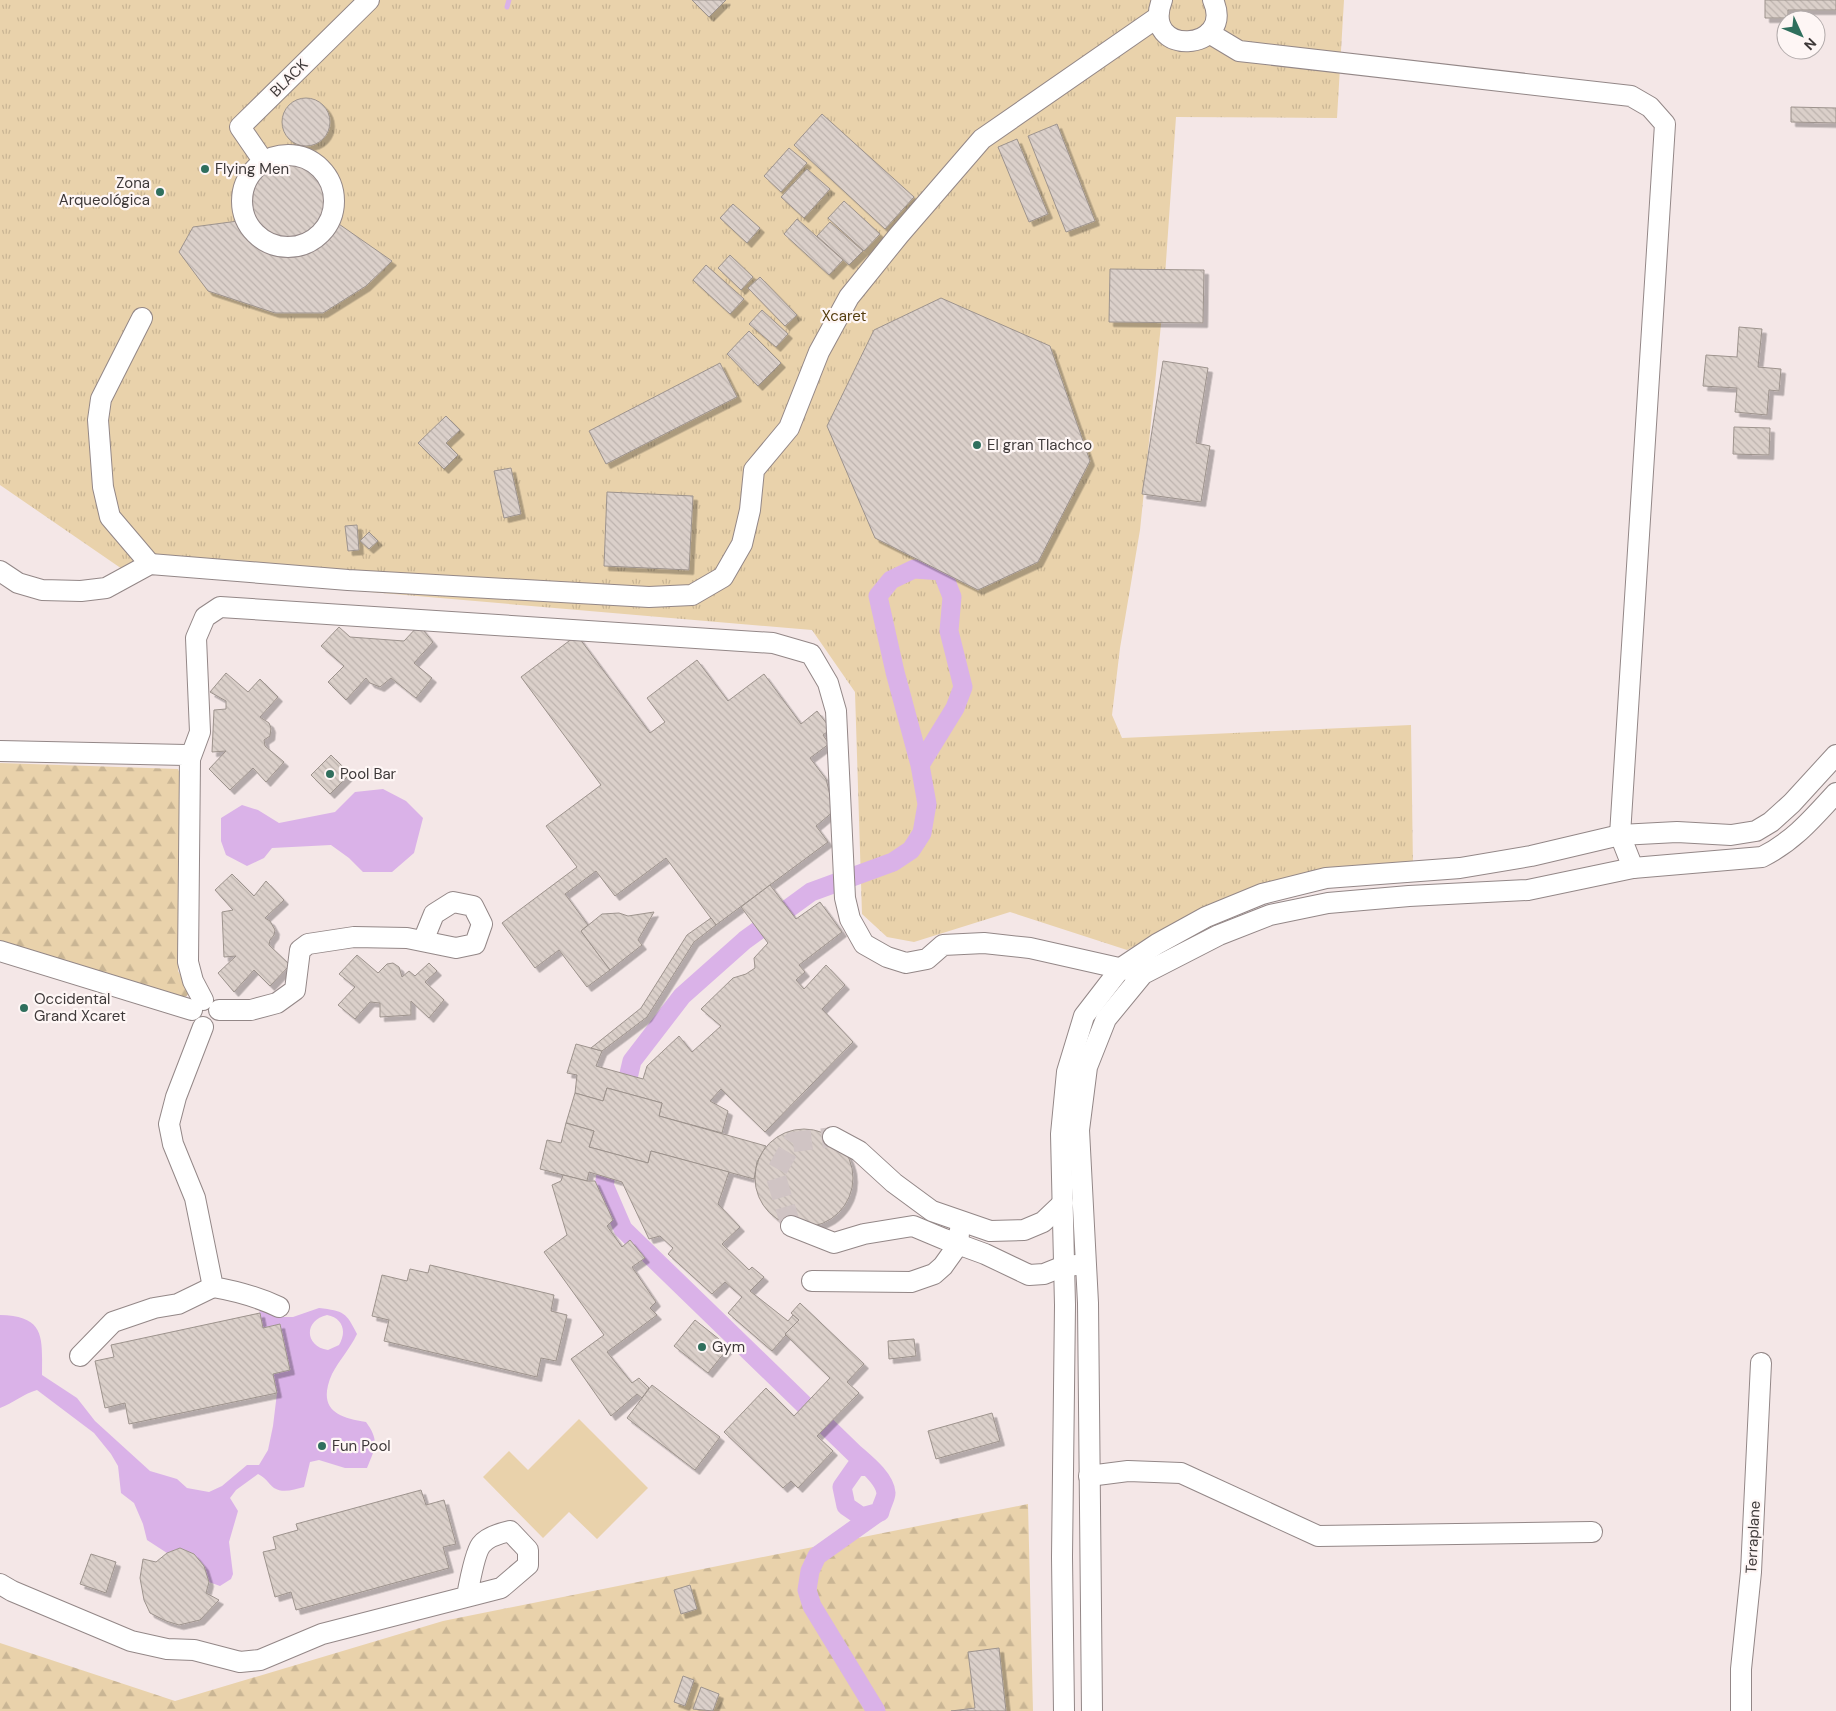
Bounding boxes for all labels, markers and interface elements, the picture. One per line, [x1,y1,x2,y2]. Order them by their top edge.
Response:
north arrow [1776,10,1826,60]
text: N [1800,34,1820,54]
street label: BLACK [266,55,312,101]
place label: Flying Men [215,159,289,179]
marker: Flying Men [199,163,211,175]
place label: Zona Arqueológica [59,173,150,210]
marker: Zona Arqueológica [154,186,166,198]
park label: Xcaret [822,306,866,326]
place label: El gran Tlachco [987,435,1092,455]
marker: El gran Tlachco [971,439,983,451]
place label: Pool Bar [340,764,397,784]
marker: Pool Bar [324,768,336,780]
place label: Occidental Grand Xcaret [34,989,126,1026]
marker: Occidental Grand Xcaret [18,1002,30,1014]
place label: Gym [712,1337,745,1357]
marker: Gym [696,1341,708,1353]
place label: Fun Pool [332,1436,391,1456]
marker: Fun Pool [316,1440,328,1452]
street label: Terraplane [1741,1500,1765,1574]

